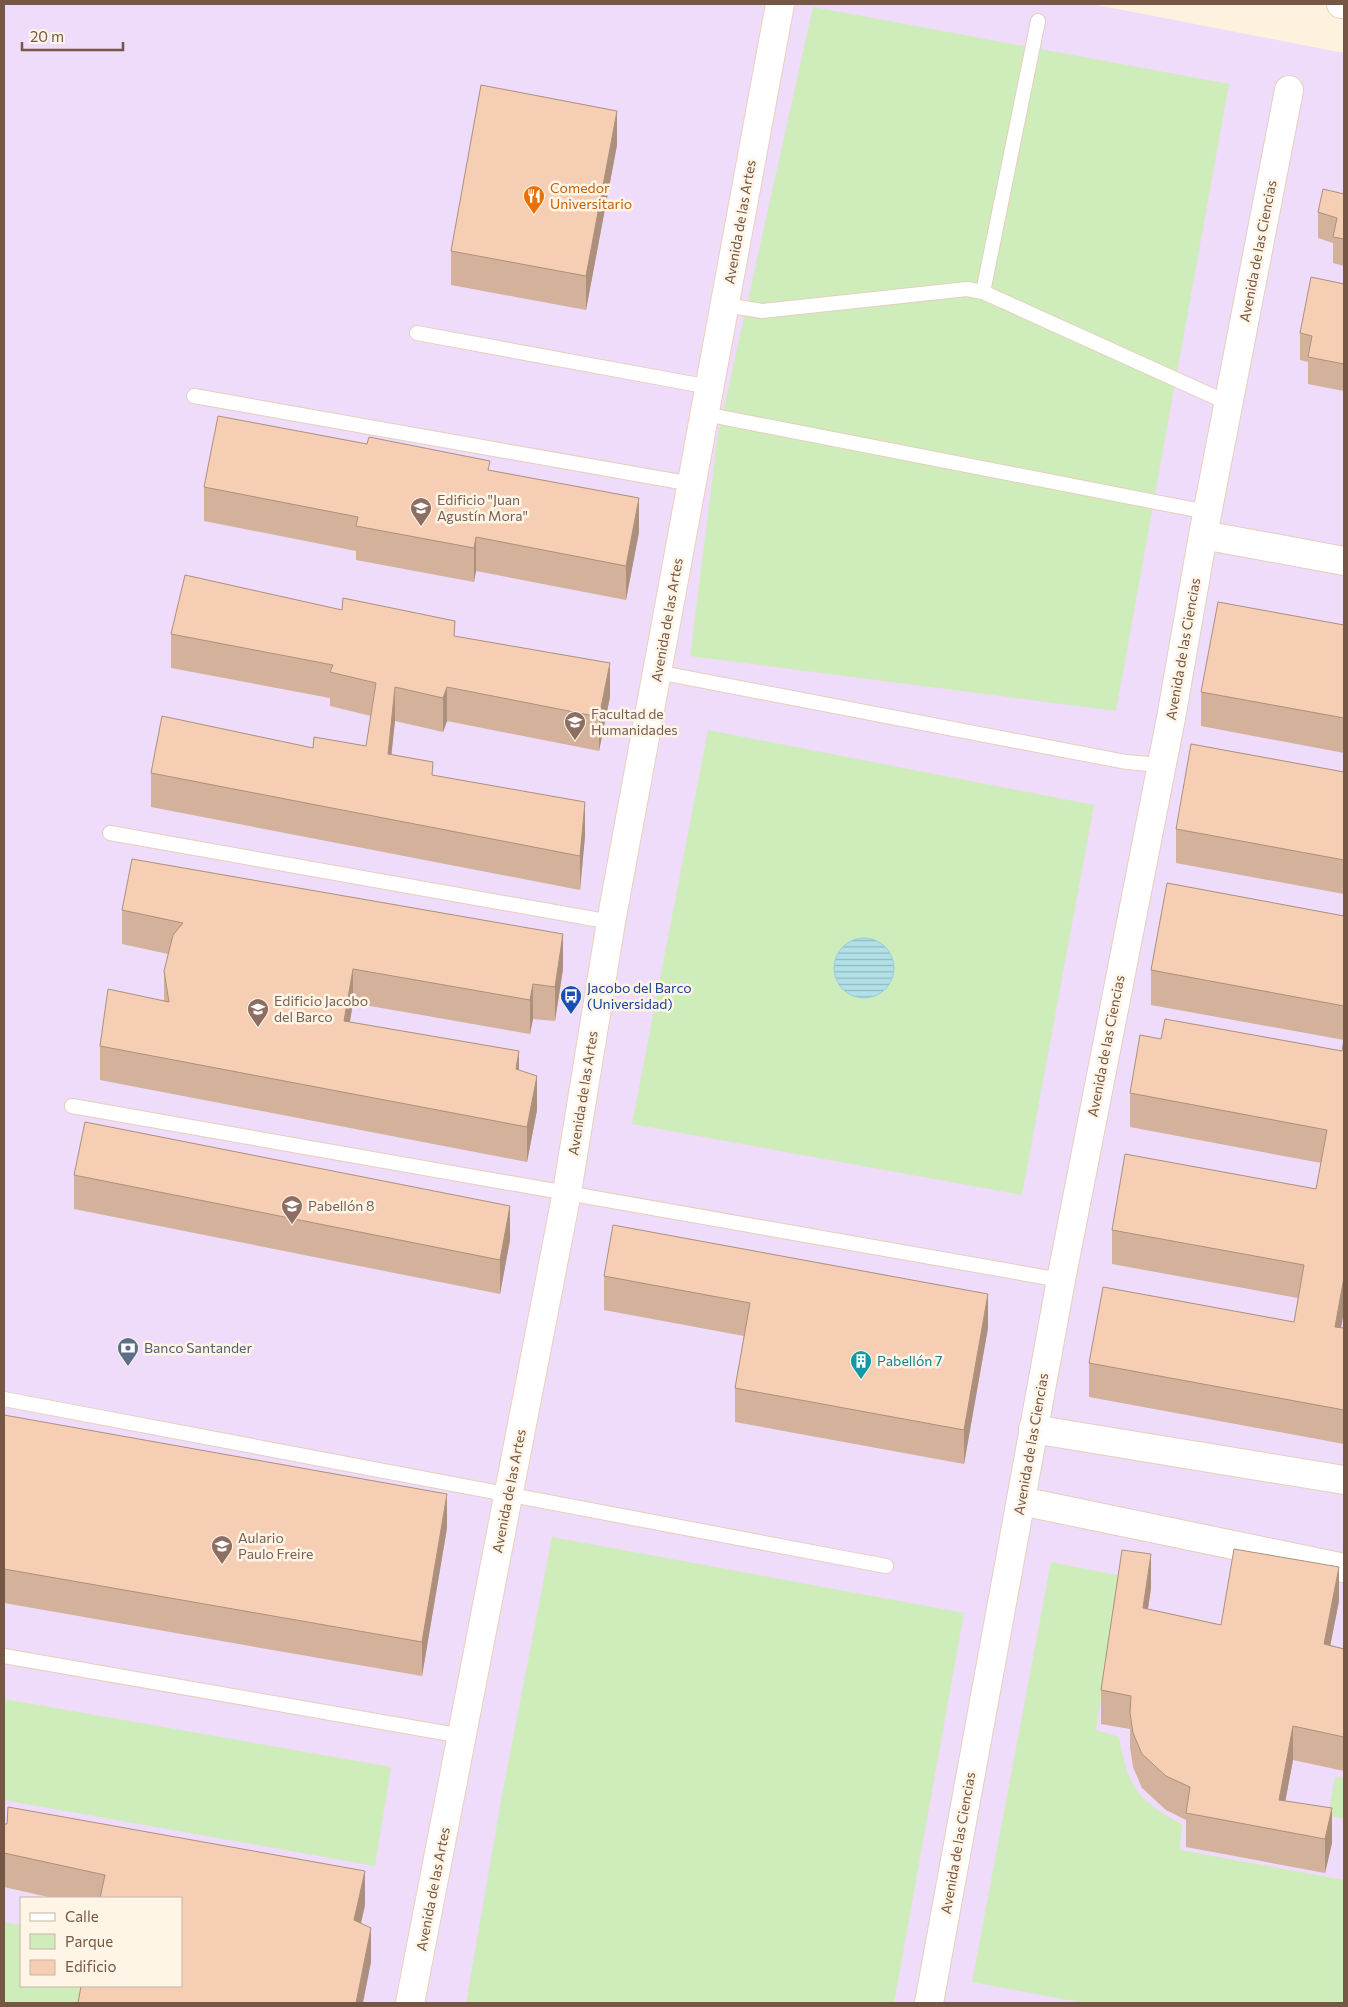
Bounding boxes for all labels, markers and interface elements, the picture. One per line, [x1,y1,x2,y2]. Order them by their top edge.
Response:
scale bar [22,20,124,52]
text: 20 m [30,27,64,45]
street label: Avenida de las Artes [720,158,759,285]
place label: Comedor Universitario [550,179,632,212]
street label: Avenida de las Ciencias [1235,179,1280,323]
restaurant icon: Comedor Universitario [522,184,546,215]
place label: Edificio "Juan Agustín Mora" [437,491,528,524]
school or university icon: Edificio "Juan Agustín Mora" [409,496,433,527]
street label: Avenida de las Artes [647,556,686,683]
street label: Avenida de las Ciencias [1162,577,1203,721]
place label: Facultad de Humanidades [591,705,678,738]
school or university icon: Facultad de Humanidades [563,710,587,741]
street label: Avenida de las Ciencias [1083,974,1128,1118]
place label: Jacobo del Barco (Universidad) [587,979,692,1012]
bus stop icon: Jacobo del Barco (Universidad) [559,984,583,1015]
place label: Edificio Jacobo del Barco [274,992,368,1025]
school or university icon: Edificio Jacobo del Barco [246,997,270,1028]
street label: Avenida de las Artes [564,1029,601,1156]
school or university icon: Pabellón 8 [280,1194,304,1225]
place label: Pabellón 8 [308,1197,374,1214]
bank icon: Banco Santander [116,1336,140,1367]
place label: Banco Santander [144,1339,252,1356]
building icon: Pabellón 7 [849,1349,873,1380]
place label: Pabellón 7 [877,1352,942,1369]
street label: Avenida de las Ciencias [1010,1372,1051,1516]
street label: Avenida de las Artes [488,1427,529,1554]
place label: Aulario Paulo Freire [238,1529,313,1562]
school or university icon: Aulario Paulo Freire [210,1534,234,1565]
street label: Avenida de las Ciencias [937,1771,978,1915]
street label: Avenida de las Artes [412,1825,453,1952]
legend [20,1897,182,1987]
text: Calle [65,1907,99,1925]
text: Parque [65,1932,113,1950]
text: Edificio [65,1957,116,1975]

